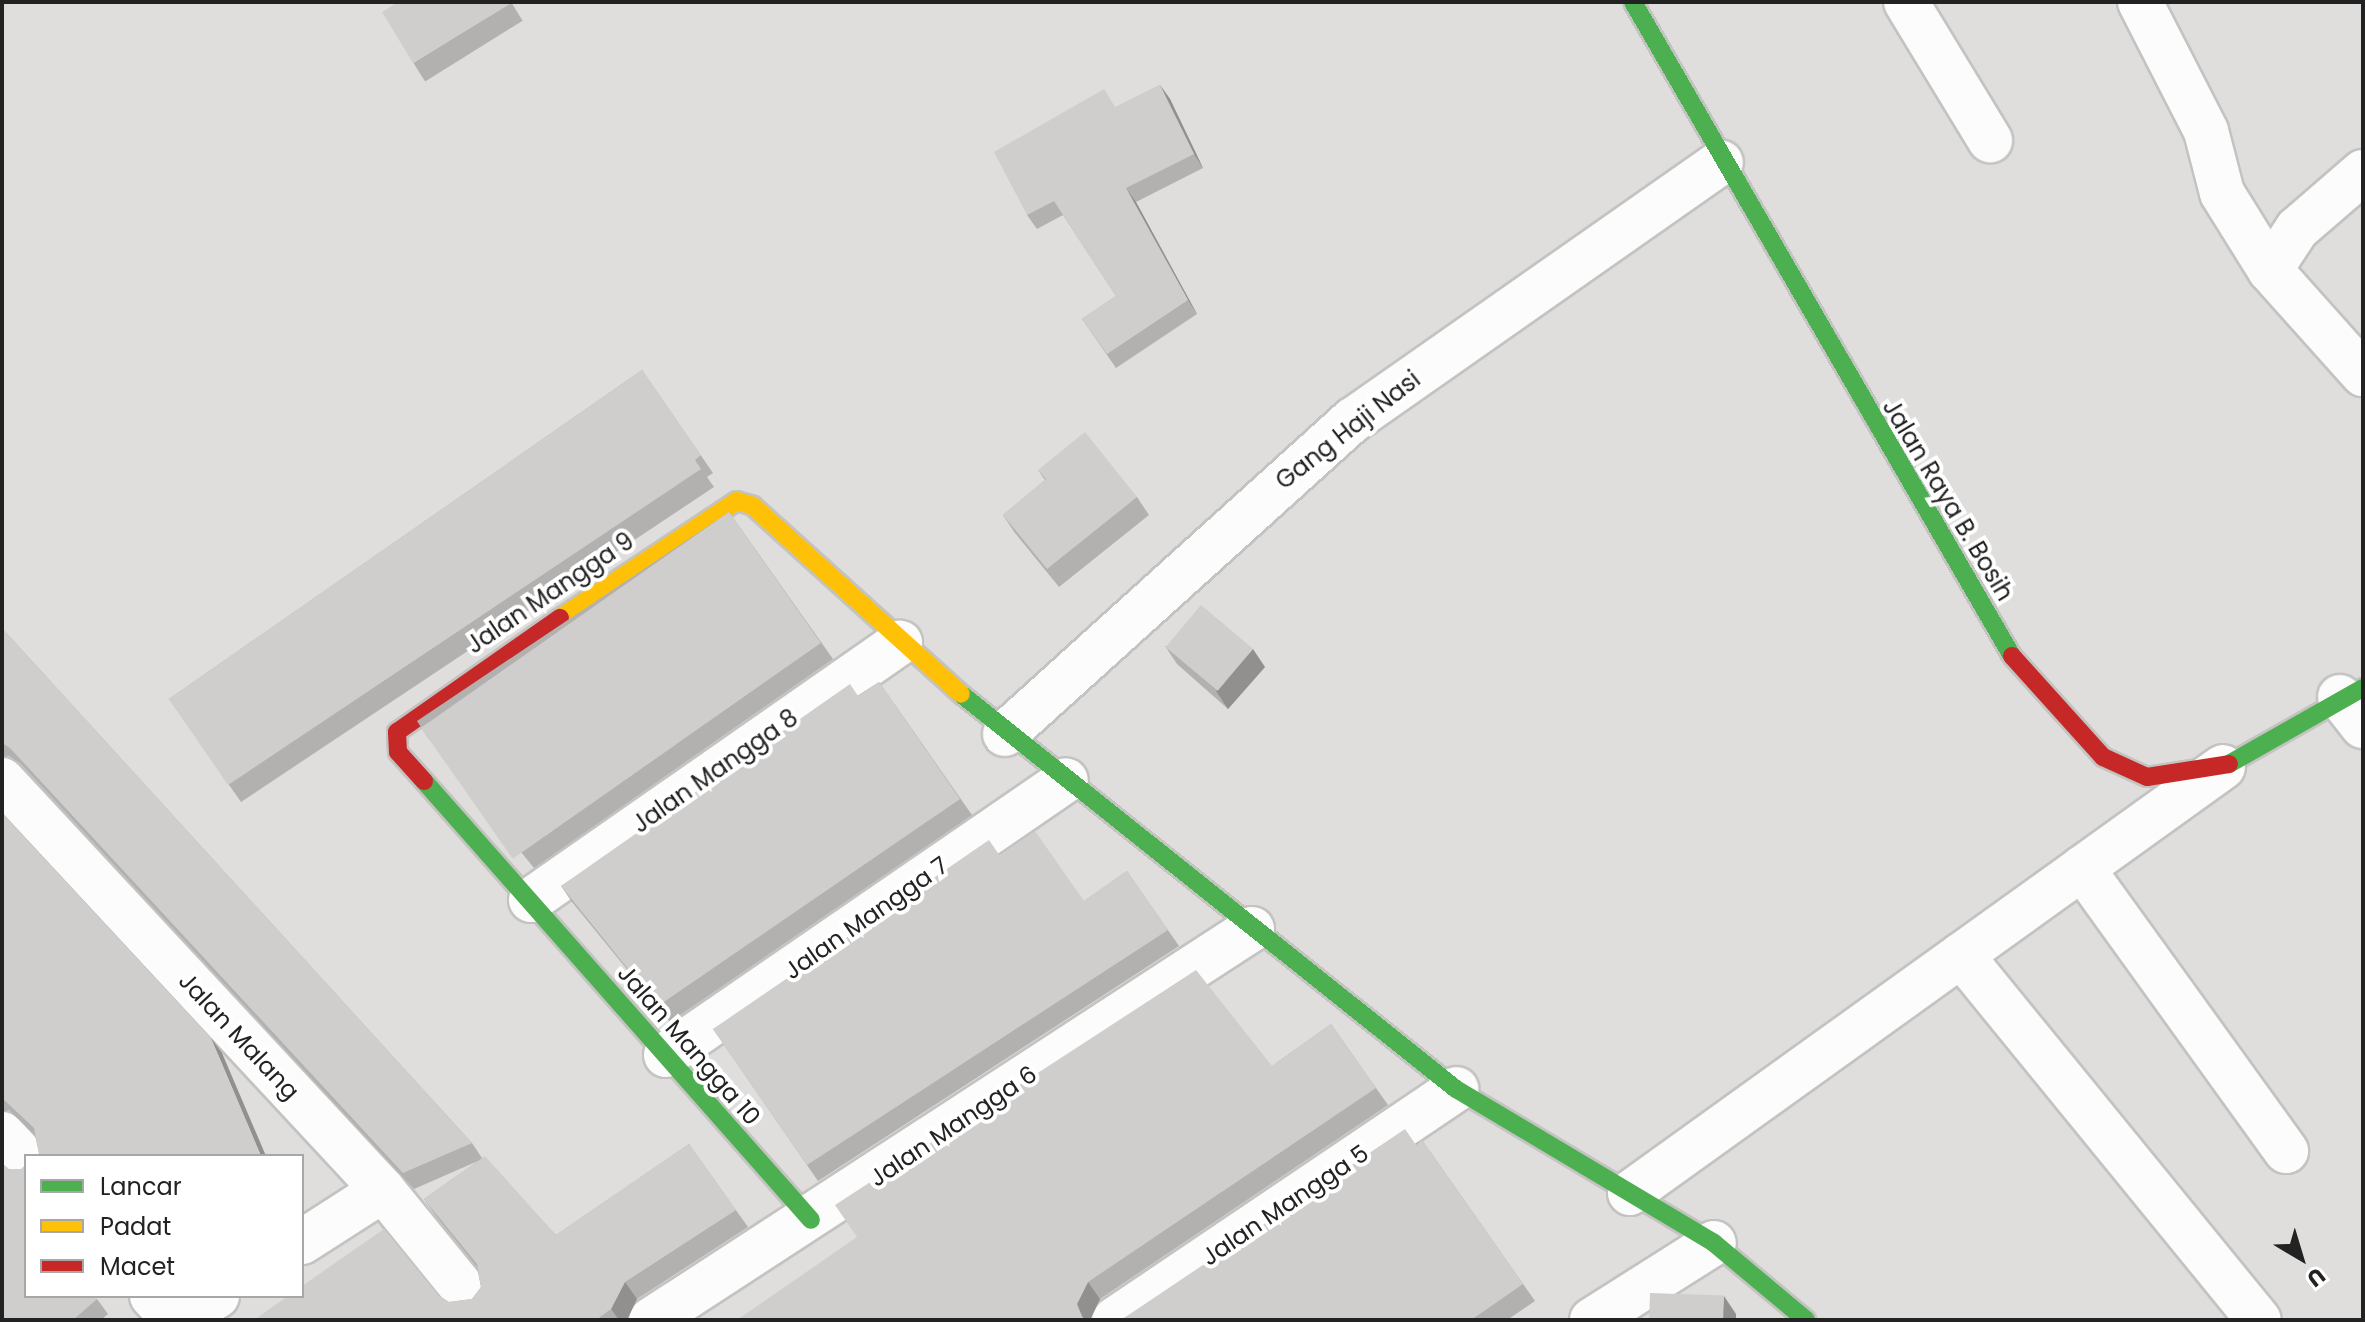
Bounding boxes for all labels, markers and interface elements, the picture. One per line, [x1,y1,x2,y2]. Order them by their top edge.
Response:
street label: Gang Haji Nasi [1270,365,1426,495]
street label: Jalan Raya B. Bosih [1876,394,2020,606]
street label: Jalan Mangga 9 [461,526,639,660]
street label: Jalan Mangga 8 [627,703,803,839]
street label: Jalan Mangga 7 [779,851,953,985]
street label: Jalan Mangga 10 [612,959,766,1131]
street label: Jalan Malang [173,966,305,1106]
street label: Jalan Mangga 6 [864,1059,1042,1193]
street label: Jalan Mangga 5 [1196,1138,1374,1272]
legend [24,1154,304,1298]
text: Lancar [100,1170,182,1203]
text: Padat [100,1210,171,1243]
north arrow [2261,1218,2341,1298]
text: Macet [100,1250,175,1283]
text: U [2300,1260,2332,1294]

